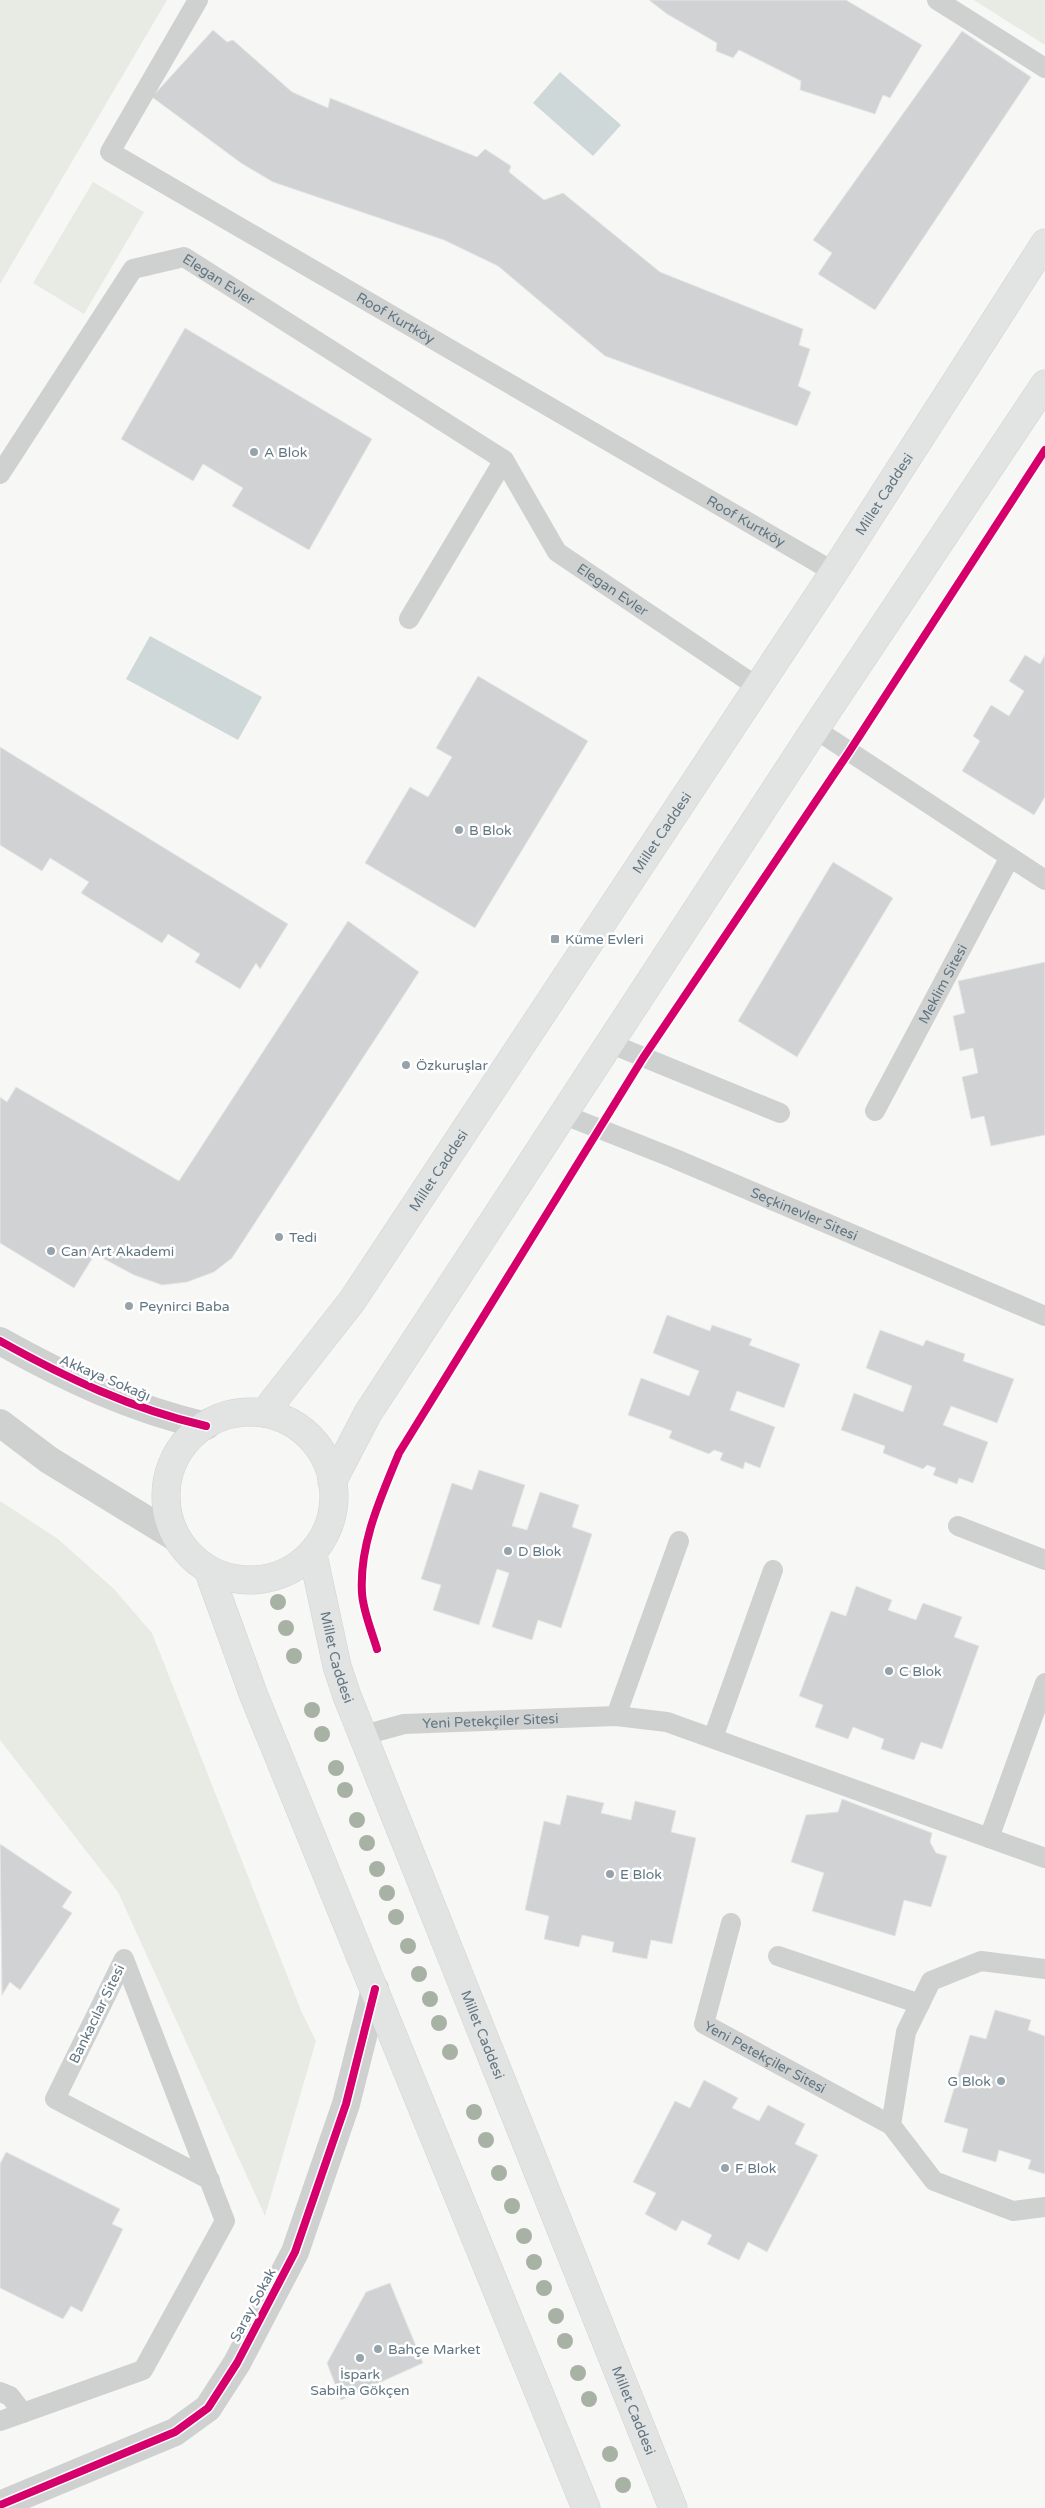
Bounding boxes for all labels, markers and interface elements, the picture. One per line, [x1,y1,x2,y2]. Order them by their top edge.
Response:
street label: Elegan Evler [180,250,259,309]
street label: Roof Kurtköy [353,288,439,347]
place label: A Blok [264,444,308,461]
marker: A Blok [248,446,260,458]
street label: Millet Caddesi [851,450,917,538]
street label: Roof Kurtköy [704,492,789,551]
street label: Elegan Evler [574,559,652,620]
street label: Millet Caddesi [629,789,695,877]
place label: B Blok [469,822,512,839]
marker: B Blok [453,824,465,836]
place label: Küme Evleri [565,931,644,948]
marker: Küme Evleri [549,933,561,945]
street label: Meklim Sitesi [914,941,971,1027]
place label: Özkuruşlar [416,1057,488,1074]
marker: Özkuruşlar [400,1059,412,1071]
street label: Millet Caddesi [405,1126,471,1214]
street label: Seçkinevler Sitesi [748,1183,860,1244]
place label: Tedi [289,1229,317,1246]
marker: Tedi [273,1231,285,1243]
place label: Can Art Akademi [61,1243,174,1260]
marker: Can Art Akademi [45,1245,57,1257]
place label: Peynirci Baba [139,1298,230,1315]
marker: Peynirci Baba [123,1300,135,1312]
street label: Akkaya Sokağı [57,1351,153,1405]
place label: D Blok [518,1543,562,1560]
marker: D Blok [502,1545,514,1557]
street label: Millet Caddesi [317,1610,357,1706]
place label: C Blok [899,1663,942,1680]
marker: C Blok [883,1665,895,1677]
street label: Yeni Petekçiler Sitesi [422,1710,559,1732]
place label: E Blok [620,1866,662,1883]
marker: E Blok [604,1868,616,1880]
street label: Bankacılar Sitesi [66,1962,128,2066]
street label: Millet Caddesi [457,1988,508,2081]
street label: Yeni Petekçiler Sitesi [701,2017,829,2097]
place label: G Blok [948,2073,991,2090]
marker: G Blok [995,2075,1007,2087]
place label: F Blok [735,2160,777,2177]
marker: F Blok [719,2162,731,2174]
street label: Saray Sokak [227,2265,280,2345]
place label: Bahçe Market [388,2341,481,2358]
marker: Bahçe Market [372,2343,384,2355]
marker: İspark Sabiha Gökçen [354,2352,366,2364]
street label: Millet Caddesi [608,2363,659,2457]
place label: İspark Sabiha Gökçen [310,2366,410,2399]

